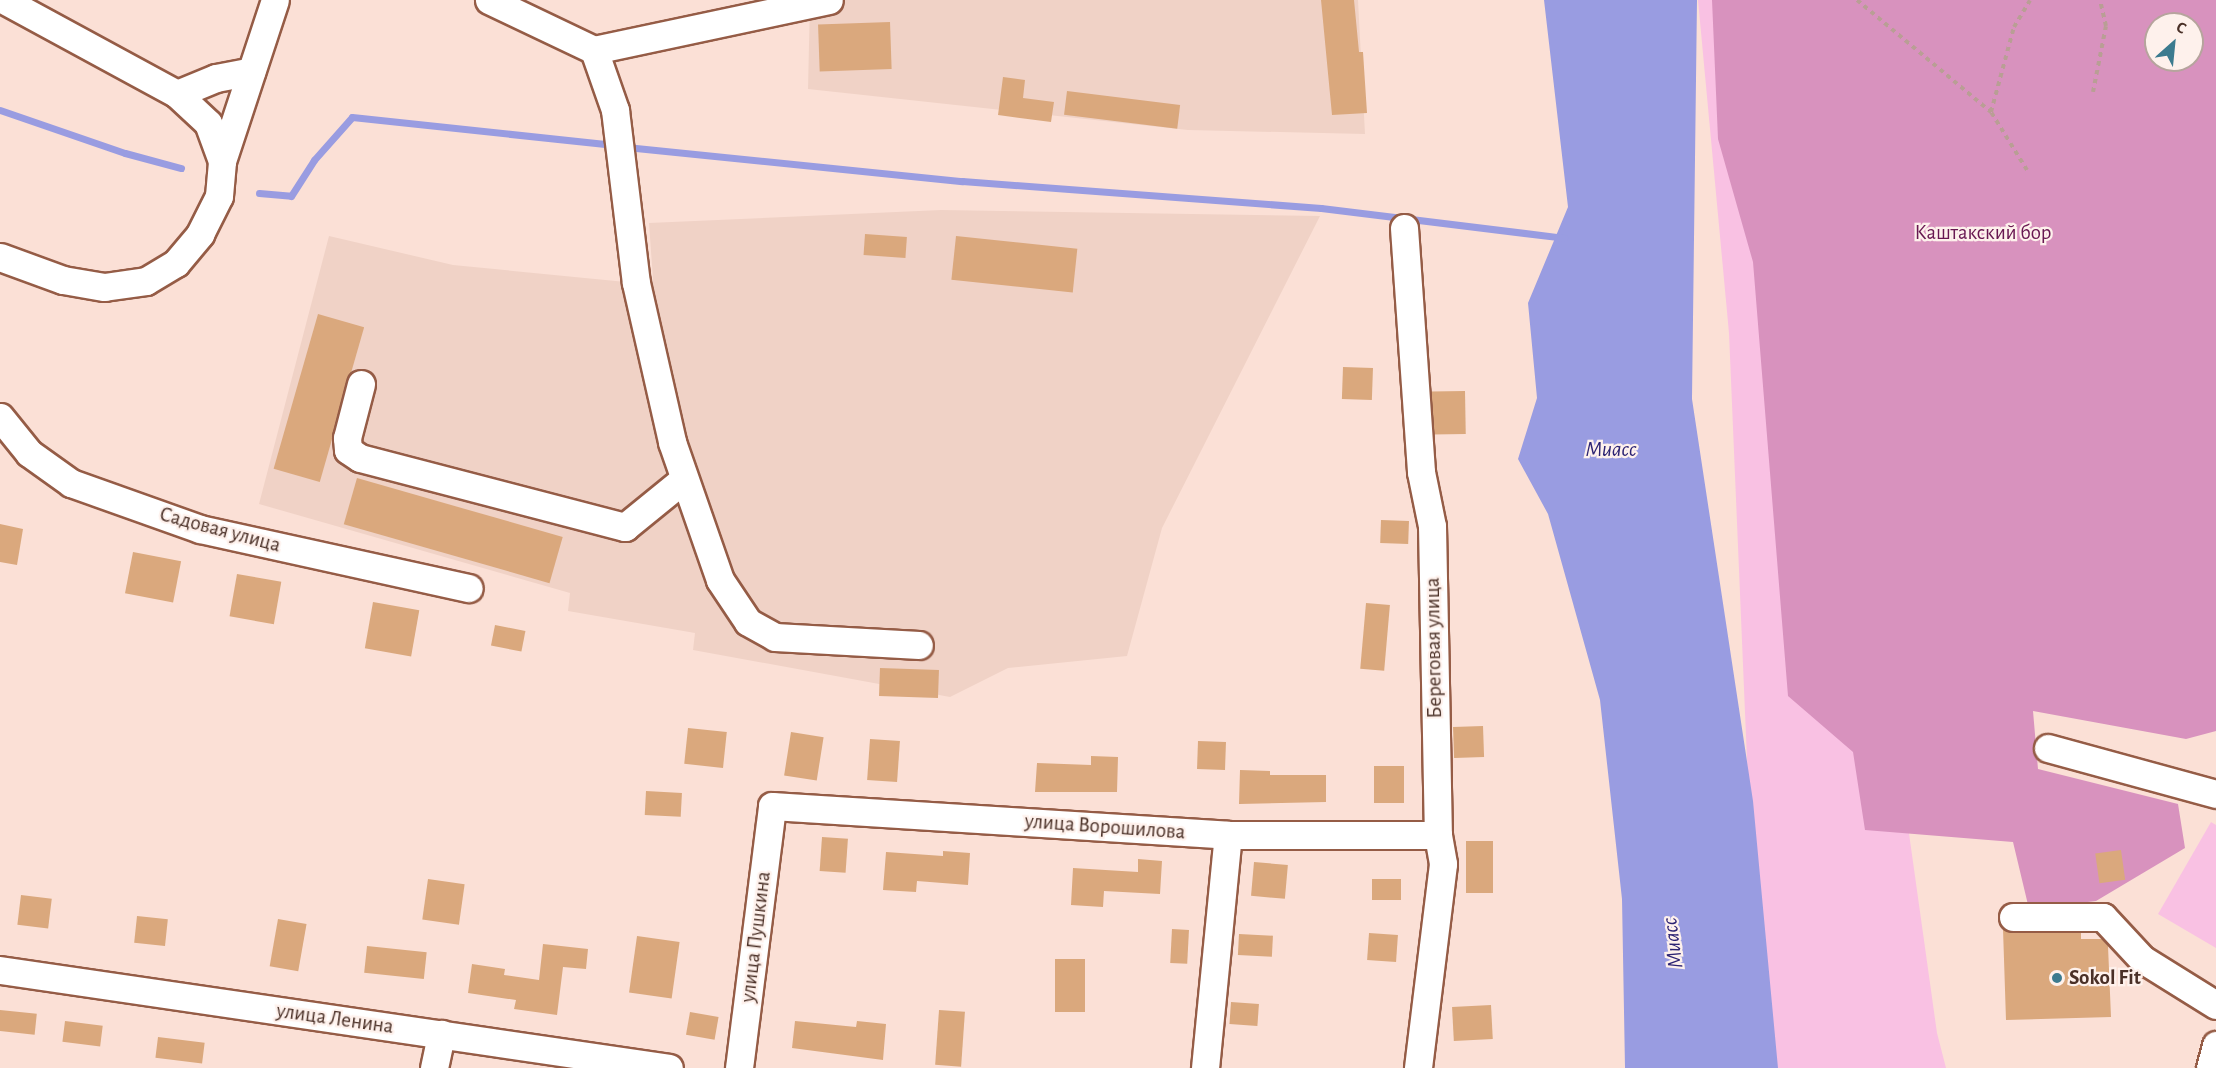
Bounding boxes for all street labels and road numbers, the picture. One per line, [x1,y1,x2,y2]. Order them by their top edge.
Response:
street label: Садовая улица [157,502,283,558]
street label: Береговая улица [1420,577,1448,719]
street label: улица Ворошилова [1024,809,1186,845]
street label: улица Пушкина [735,870,777,1004]
street label: улица Ленина [275,998,395,1040]

